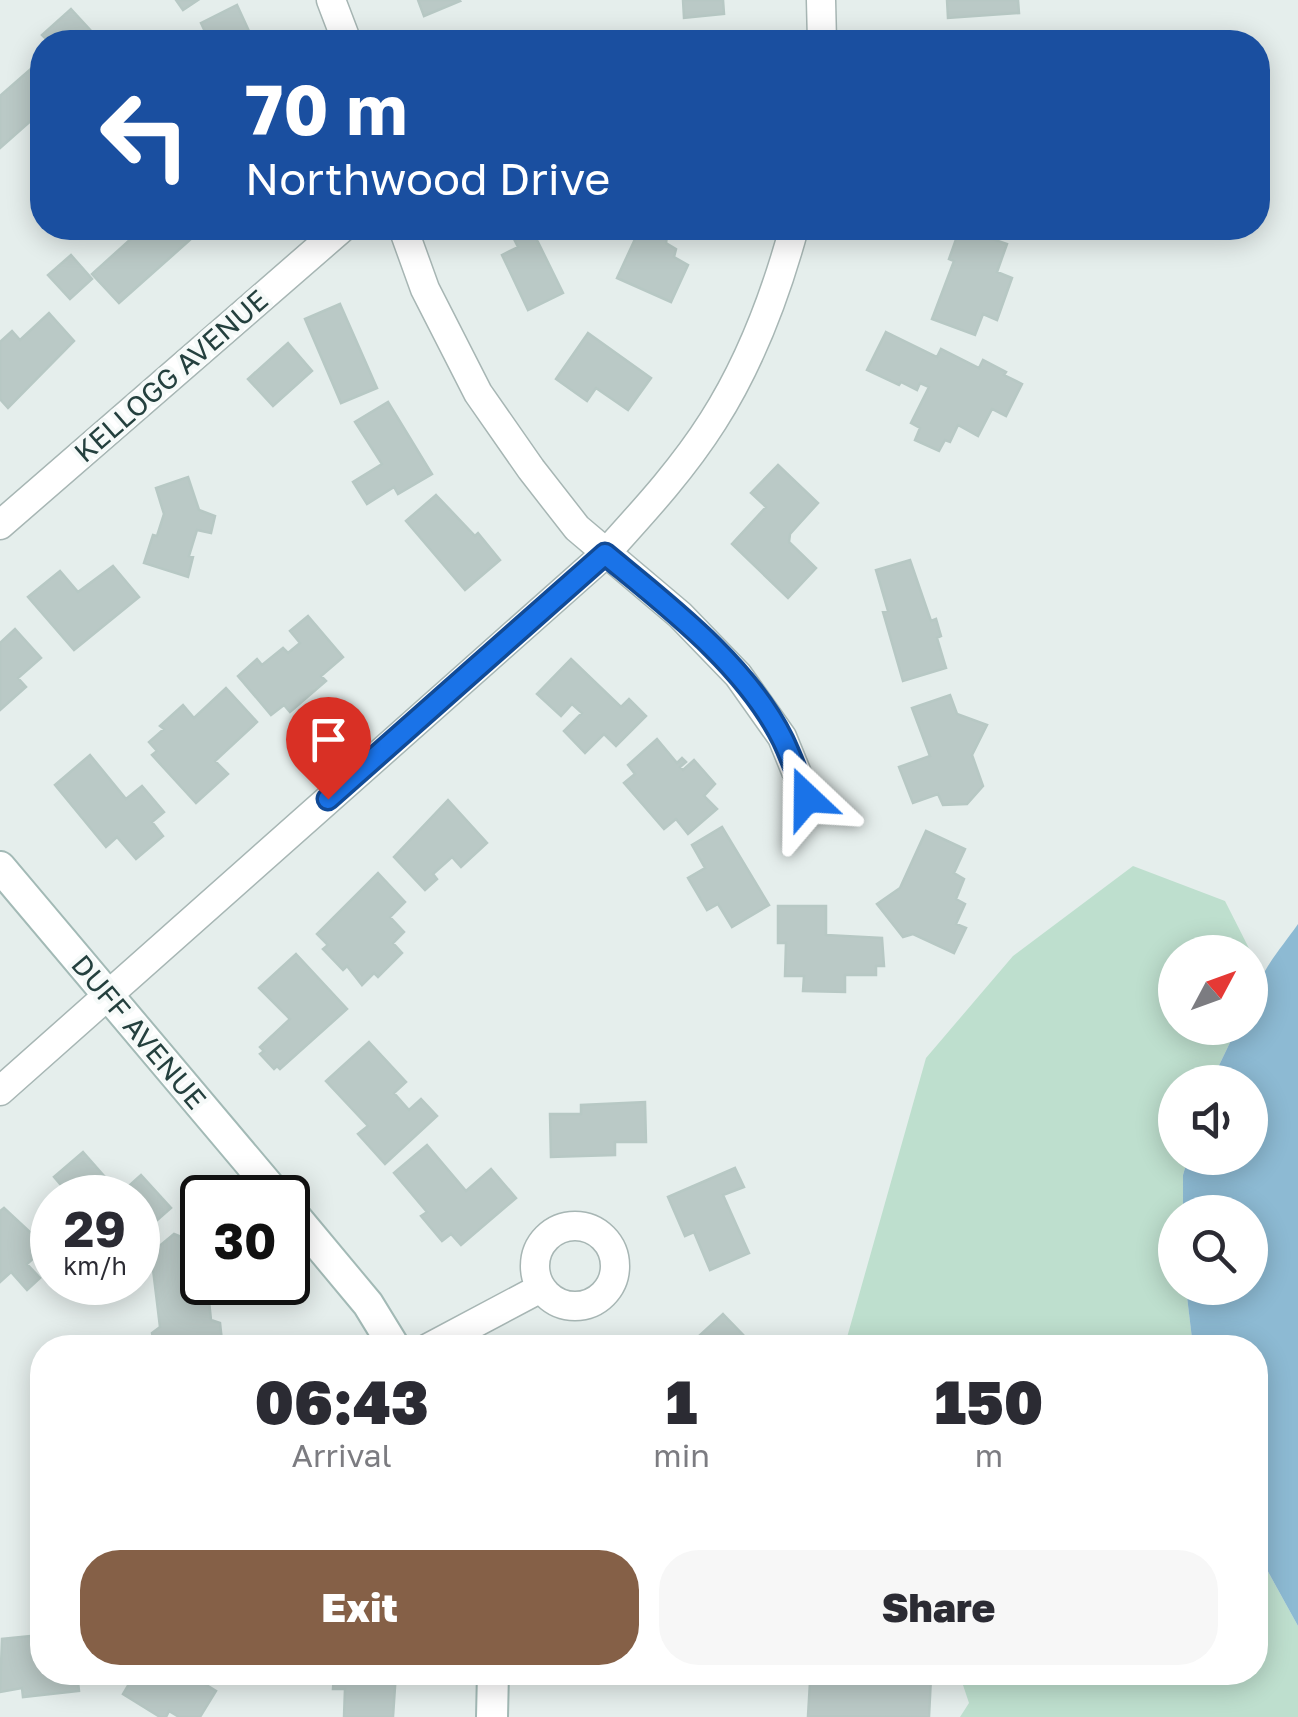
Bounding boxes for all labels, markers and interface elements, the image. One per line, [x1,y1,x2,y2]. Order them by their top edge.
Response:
text: 70 m [245,66,407,150]
icon: left [80,70,210,200]
text: Northwood Drive [245,151,610,205]
street label: KELLOGG AVENUE [67,283,274,469]
pin [286,697,371,800]
icon: arrive [301,712,356,767]
position arrow [755,746,859,850]
north arrow [1158,935,1268,1045]
map controls [1158,935,1268,1305]
street label: DUFF AVENUE [65,948,213,1116]
button: sound [1158,1065,1268,1175]
speed limit sign: 30 [180,1175,310,1305]
button: search [1158,1195,1268,1305]
text: 29 [64,1198,126,1258]
text: km/h [63,1250,127,1281]
text: 06:43 [255,1365,429,1437]
text: 1 [666,1365,697,1437]
text: 150 [934,1365,1043,1437]
text: Arrival [292,1436,392,1474]
text: min [653,1436,710,1474]
text: m [975,1436,1003,1474]
button: Exit [80,1550,639,1665]
button: Share [659,1550,1218,1665]

